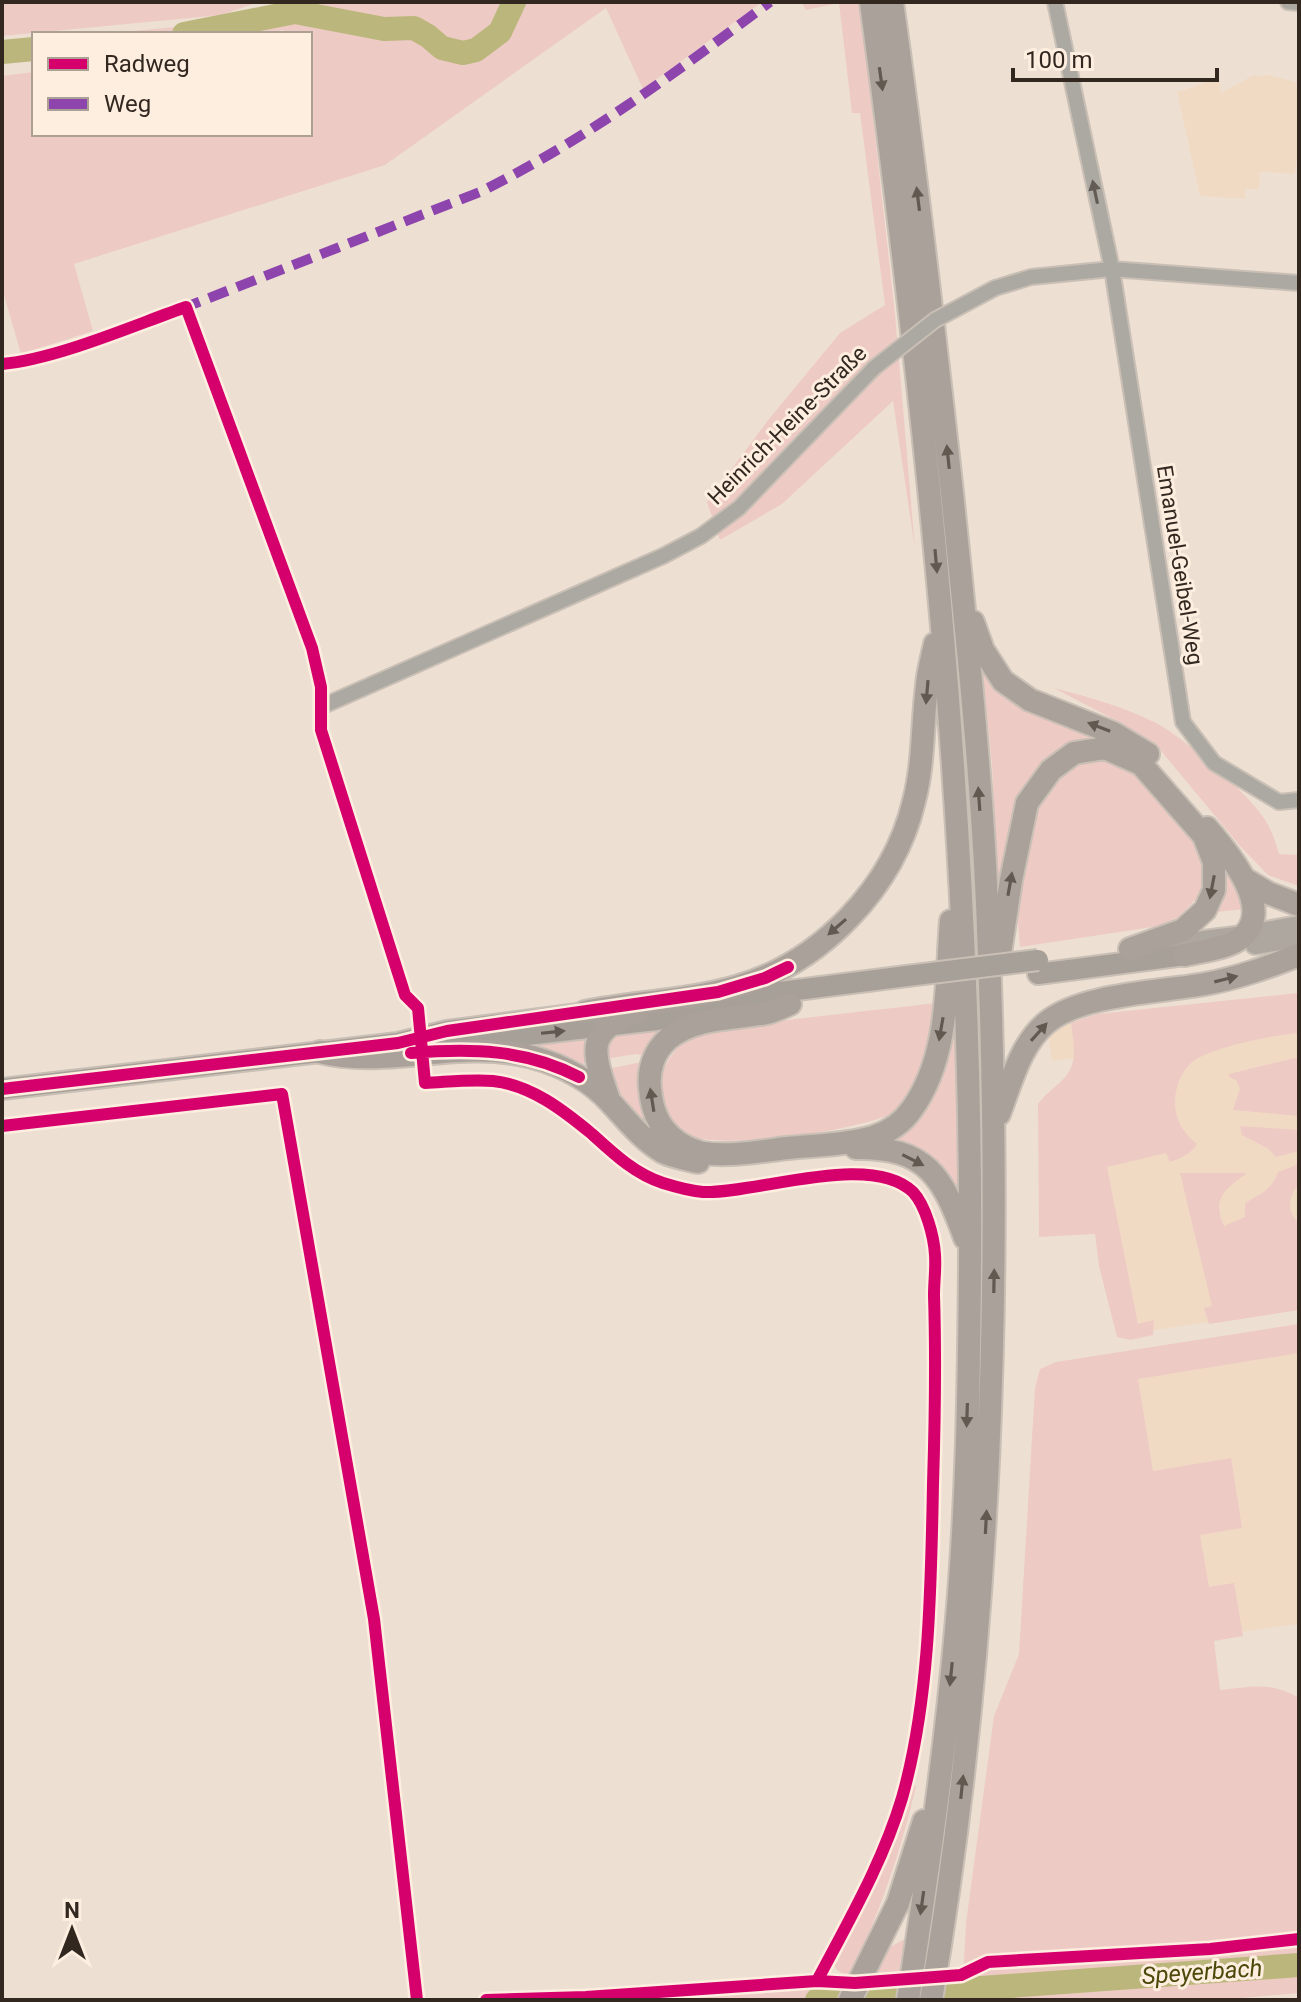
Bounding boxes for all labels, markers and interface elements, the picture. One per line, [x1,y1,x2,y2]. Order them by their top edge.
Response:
legend [32,32,312,136]
scale bar [1013,32,1217,82]
text: 100 m [1025,46,1092,74]
text: Radweg [104,50,190,78]
one-way arrow [875,67,888,92]
text: Weg [104,90,151,118]
one-way arrow [1089,180,1101,205]
one-way arrow [911,186,924,211]
street label: Heinrich-Heine-Straße [703,341,871,509]
one-way arrow [941,444,954,469]
street label: Emanuel-Geibel-Weg [1152,463,1208,667]
one-way arrow [929,549,942,574]
one-way arrow [920,680,933,705]
one-way arrow [1087,720,1111,733]
one-way arrow [973,786,986,811]
one-way arrow [1005,871,1017,896]
one-way arrow [1205,874,1217,899]
one-way arrow [828,918,848,935]
one-way arrow [1214,972,1239,985]
one-way arrow [935,1017,947,1042]
one-way arrow [1030,1022,1048,1042]
one-way arrow [541,1026,566,1039]
one-way arrow [645,1088,658,1113]
one-way arrow [902,1153,925,1167]
one-way arrow [988,1268,1000,1293]
one-way arrow [961,1403,973,1428]
one-way arrow [980,1509,993,1534]
one-way arrow [945,1662,958,1687]
one-way arrow [956,1774,969,1799]
north arrow [32,1890,112,1970]
one-way arrow [915,1891,928,1916]
text: N [64,1898,80,1923]
water label: Speyerbach [1141,1954,1263,1990]

